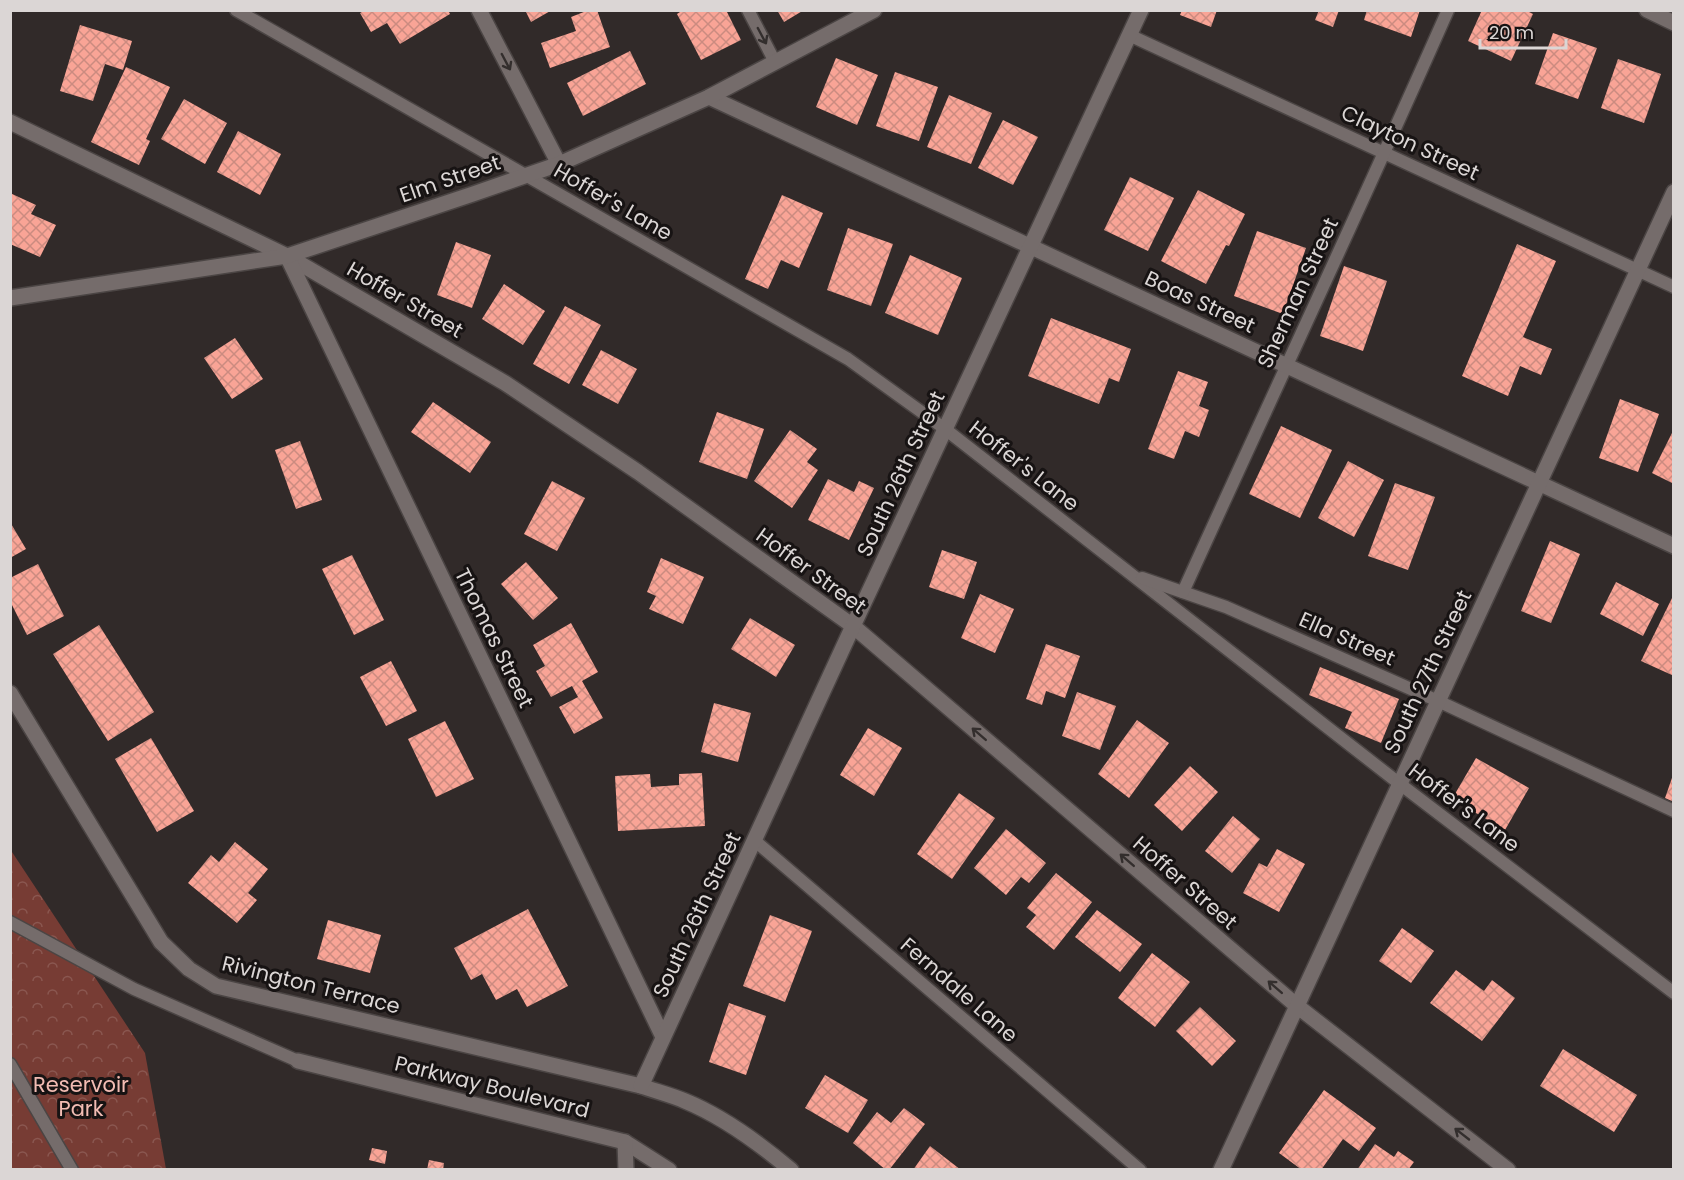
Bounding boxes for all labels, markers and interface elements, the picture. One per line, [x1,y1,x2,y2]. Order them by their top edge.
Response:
scale bar [1480,12,1566,50]
text: 20 m [1489,20,1534,45]
one-way arrow [756,27,768,45]
one-way arrow [501,53,513,71]
street label: Clayton Street [1337,98,1484,187]
street label: Elm Street [396,148,504,209]
street label: Hoffer's Lane [549,156,678,247]
street label: Sherman Street [1250,213,1345,373]
street label: Hoffer Street [342,255,469,345]
street label: Boas Street [1140,263,1260,340]
street label: South 26th Street [849,386,952,561]
street label: Hoffer's Lane [963,413,1085,518]
street label: Hoffer Street [750,521,872,620]
street label: Thomas Street [448,563,541,713]
street label: South 27th Street [1377,585,1478,758]
street label: Ella Street [1295,604,1400,673]
one-way arrow [972,727,987,741]
street label: Hoffer's Lane [1403,756,1526,859]
street label: South 26th Street [645,827,748,1002]
street label: Hoffer Street [1127,829,1244,936]
one-way arrow [1119,854,1135,867]
street label: Ferndale Lane [894,931,1024,1049]
street label: Rivington Terrace [219,948,403,1021]
one-way arrow [1268,980,1283,994]
street label: Parkway Boulevard [392,1048,593,1125]
park label: Reservoir Park [33,1070,129,1123]
one-way arrow [1454,1127,1470,1140]

